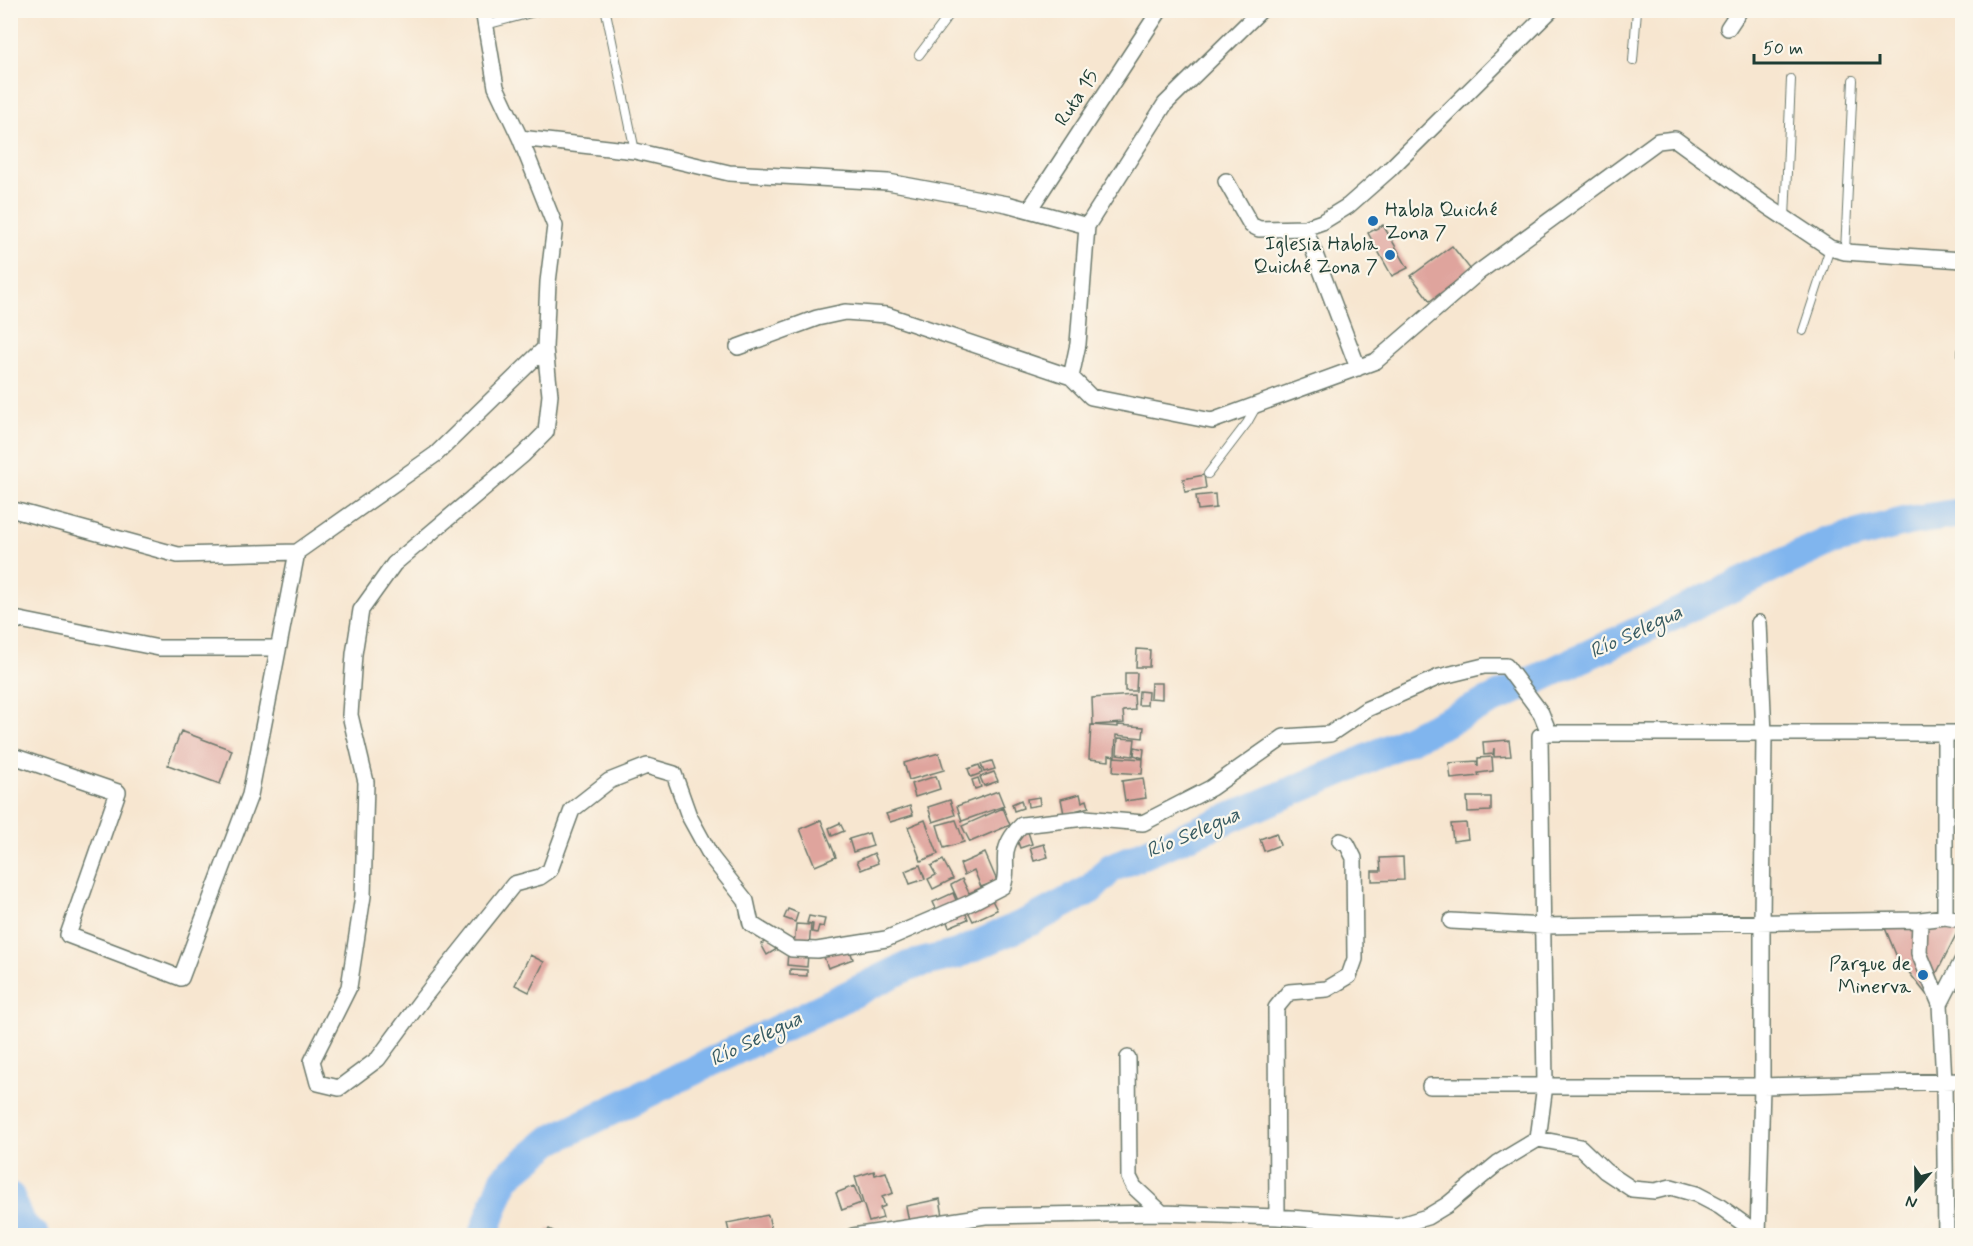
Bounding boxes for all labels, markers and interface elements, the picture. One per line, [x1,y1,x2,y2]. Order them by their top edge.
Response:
scale bar [1754,27,1880,65]
text: 50 m [1763,37,1803,61]
street label: Ruta 15 [1049,64,1105,132]
place label: Habla Quiché Zona 7 [1385,197,1497,247]
marker: Habla Quiché Zona 7 [1366,214,1380,228]
place label: Iglesia Habla Quiché Zona 7 [1253,231,1379,281]
marker: Iglesia Habla Quiché Zona 7 [1383,248,1397,262]
water label: Río Selegua [1585,598,1688,667]
water label: Río Selegua [1142,801,1245,867]
place label: Parque de Minerva [1829,951,1912,1001]
marker: Parque de Minerva [1916,968,1930,982]
water label: Río Selegua [705,1005,808,1075]
north arrow [1886,1159,1946,1219]
text: N [1903,1190,1920,1213]

